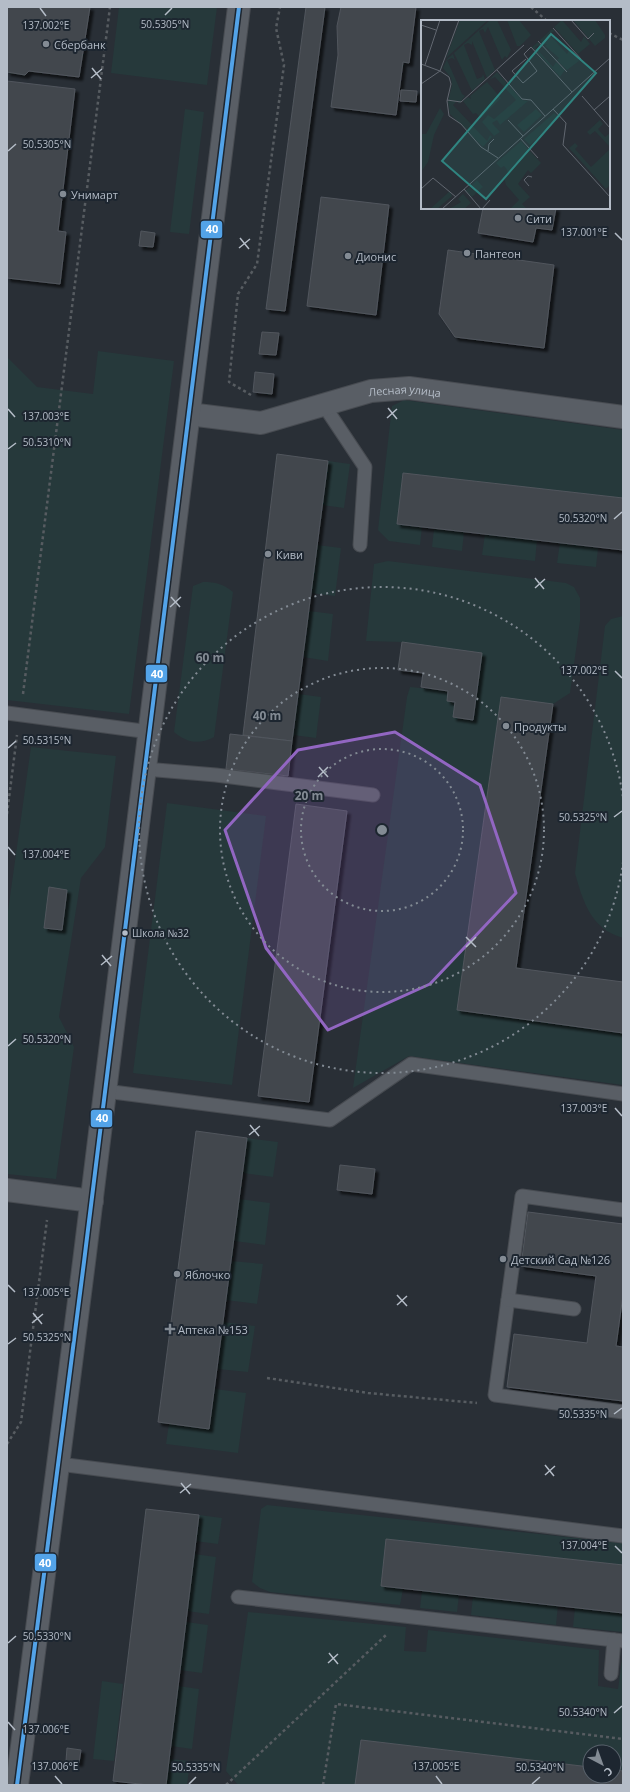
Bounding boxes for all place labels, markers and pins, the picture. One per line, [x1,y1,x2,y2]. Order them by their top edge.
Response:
place label: Сбербанк [54,37,106,52]
marker: Сбербанк [41,39,51,49]
place label: Унимарт [71,187,118,202]
marker: Унимарт [58,189,68,199]
place label: Сити [526,211,552,226]
marker: Сити [513,213,523,223]
place label: Пантеон [475,246,521,261]
marker: Пантеон [462,248,472,258]
place label: Дионис [356,249,396,264]
marker: Дионис [343,251,353,261]
place label: Киви [276,547,303,562]
marker: Киви [263,549,273,559]
place label: Продукты [514,719,567,734]
marker: Продукты [501,721,511,731]
centre of rings [375,823,389,837]
place label: Школа №32 [132,926,189,940]
marker: Школа №32 [120,928,130,938]
place label: Детский Сад №126 [511,1252,610,1267]
marker: Детский Сад №126 [498,1254,508,1264]
place label: Яблочко [185,1267,231,1282]
marker: Яблочко [172,1269,182,1279]
place label: Аптека №153 [178,1322,248,1337]
marker: Аптека №153 [165,1324,175,1334]

